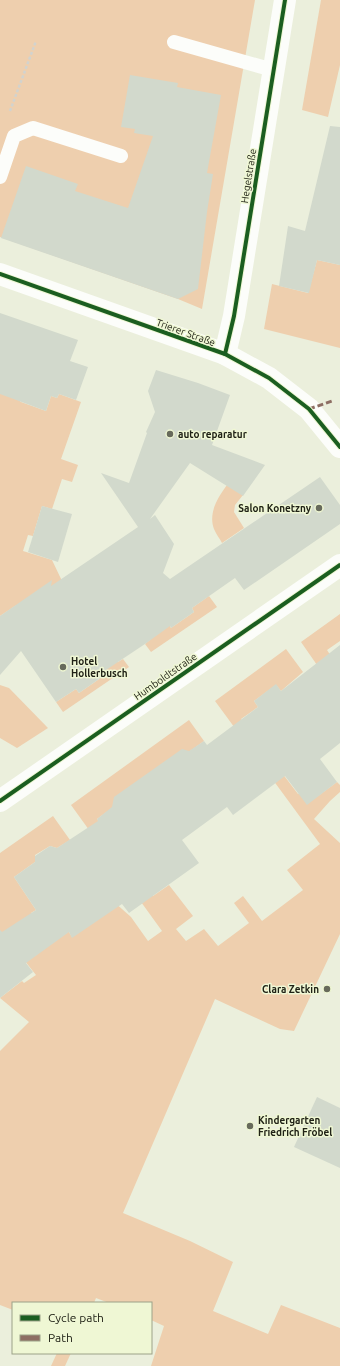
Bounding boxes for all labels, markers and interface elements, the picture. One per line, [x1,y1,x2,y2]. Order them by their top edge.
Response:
street label: Hegelstraße [239,148,258,204]
street label: Trierer Straße [155,317,217,348]
marker: auto reparatur [165,429,175,439]
place label: auto reparatur [178,429,248,440]
place label: Salon Konetzny [238,503,312,514]
marker: Salon Konetzny [314,503,324,513]
street label: Humboldtstraße [132,651,199,702]
place label: Hotel Hollerbusch [71,656,128,679]
marker: Hotel Hollerbusch [58,662,68,672]
place label: Clara Zetkin [262,984,319,995]
marker: Clara Zetkin [322,984,332,994]
place label: Kindergarten Friedrich Fröbel [258,1115,332,1138]
marker: Kindergarten Friedrich Fröbel [245,1121,255,1131]
legend [12,1302,152,1354]
text: Cycle path [48,1311,104,1324]
text: Path [48,1331,73,1344]

